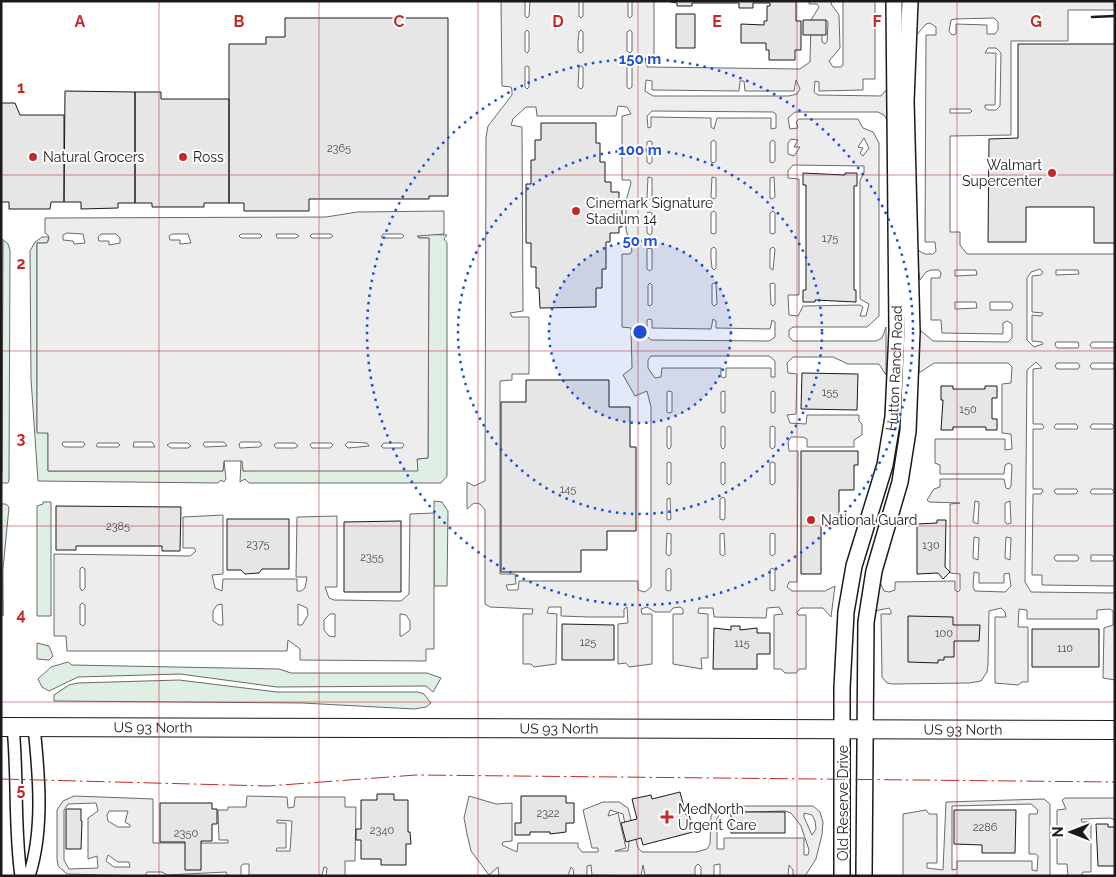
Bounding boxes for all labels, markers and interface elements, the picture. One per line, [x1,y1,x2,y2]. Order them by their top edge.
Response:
text: A [75,12,86,31]
text: B [234,12,245,31]
text: C [394,12,405,31]
text: D [552,12,564,31]
text: E [712,12,722,31]
text: F [872,12,882,31]
text: G [1030,12,1042,31]
text: 150 m [619,50,661,68]
text: 1 [17,78,25,97]
text: 100 m [618,141,662,159]
house number: 2365 [327,142,351,155]
place label: Natural Grocers [43,149,145,165]
place label: Ross [193,149,224,165]
marker: Natural Grocers [27,151,39,163]
marker: Ross [177,151,189,163]
place label: Walmart Supercenter [962,157,1042,189]
marker: Walmart Supercenter [1046,167,1058,179]
place label: Cinemark Signature Stadium 14 [586,195,713,227]
marker: Cinemark Signature Stadium 14 [570,205,582,217]
text: 50 m [622,232,658,250]
house number: 175 [822,232,838,245]
text: 2 [16,254,26,273]
street label: Hutton Ranch Road [883,305,905,432]
centre of rings [631,323,649,341]
house number: 155 [822,386,838,399]
house number: 150 [959,403,977,416]
text: 3 [17,429,26,448]
house number: 145 [560,483,576,496]
place label: National Guard [821,512,918,528]
marker: National Guard [805,514,817,526]
house number: 2385 [106,520,130,533]
house number: 2375 [246,538,270,551]
house number: 130 [922,539,940,552]
house number: 2355 [360,551,384,564]
text: 4 [16,605,26,624]
house number: 100 [935,627,953,640]
house number: 125 [580,636,596,649]
house number: 115 [734,637,750,650]
house number: 110 [1057,642,1073,655]
street label: US 93 North [114,719,192,736]
street label: US 93 North [520,720,598,737]
street label: US 93 North [924,721,1002,738]
street label: Old Reserve Drive [835,745,851,861]
text: 5 [17,780,26,799]
place label: MedNorth Urgent Care [678,801,757,833]
house number: 2322 [536,807,560,820]
north arrow [1046,807,1096,857]
marker: MedNorth Urgent Care [660,810,674,824]
house number: 2286 [973,821,998,834]
house number: 2340 [370,824,394,837]
house number: 2350 [174,827,198,840]
text: N [1050,827,1066,837]

